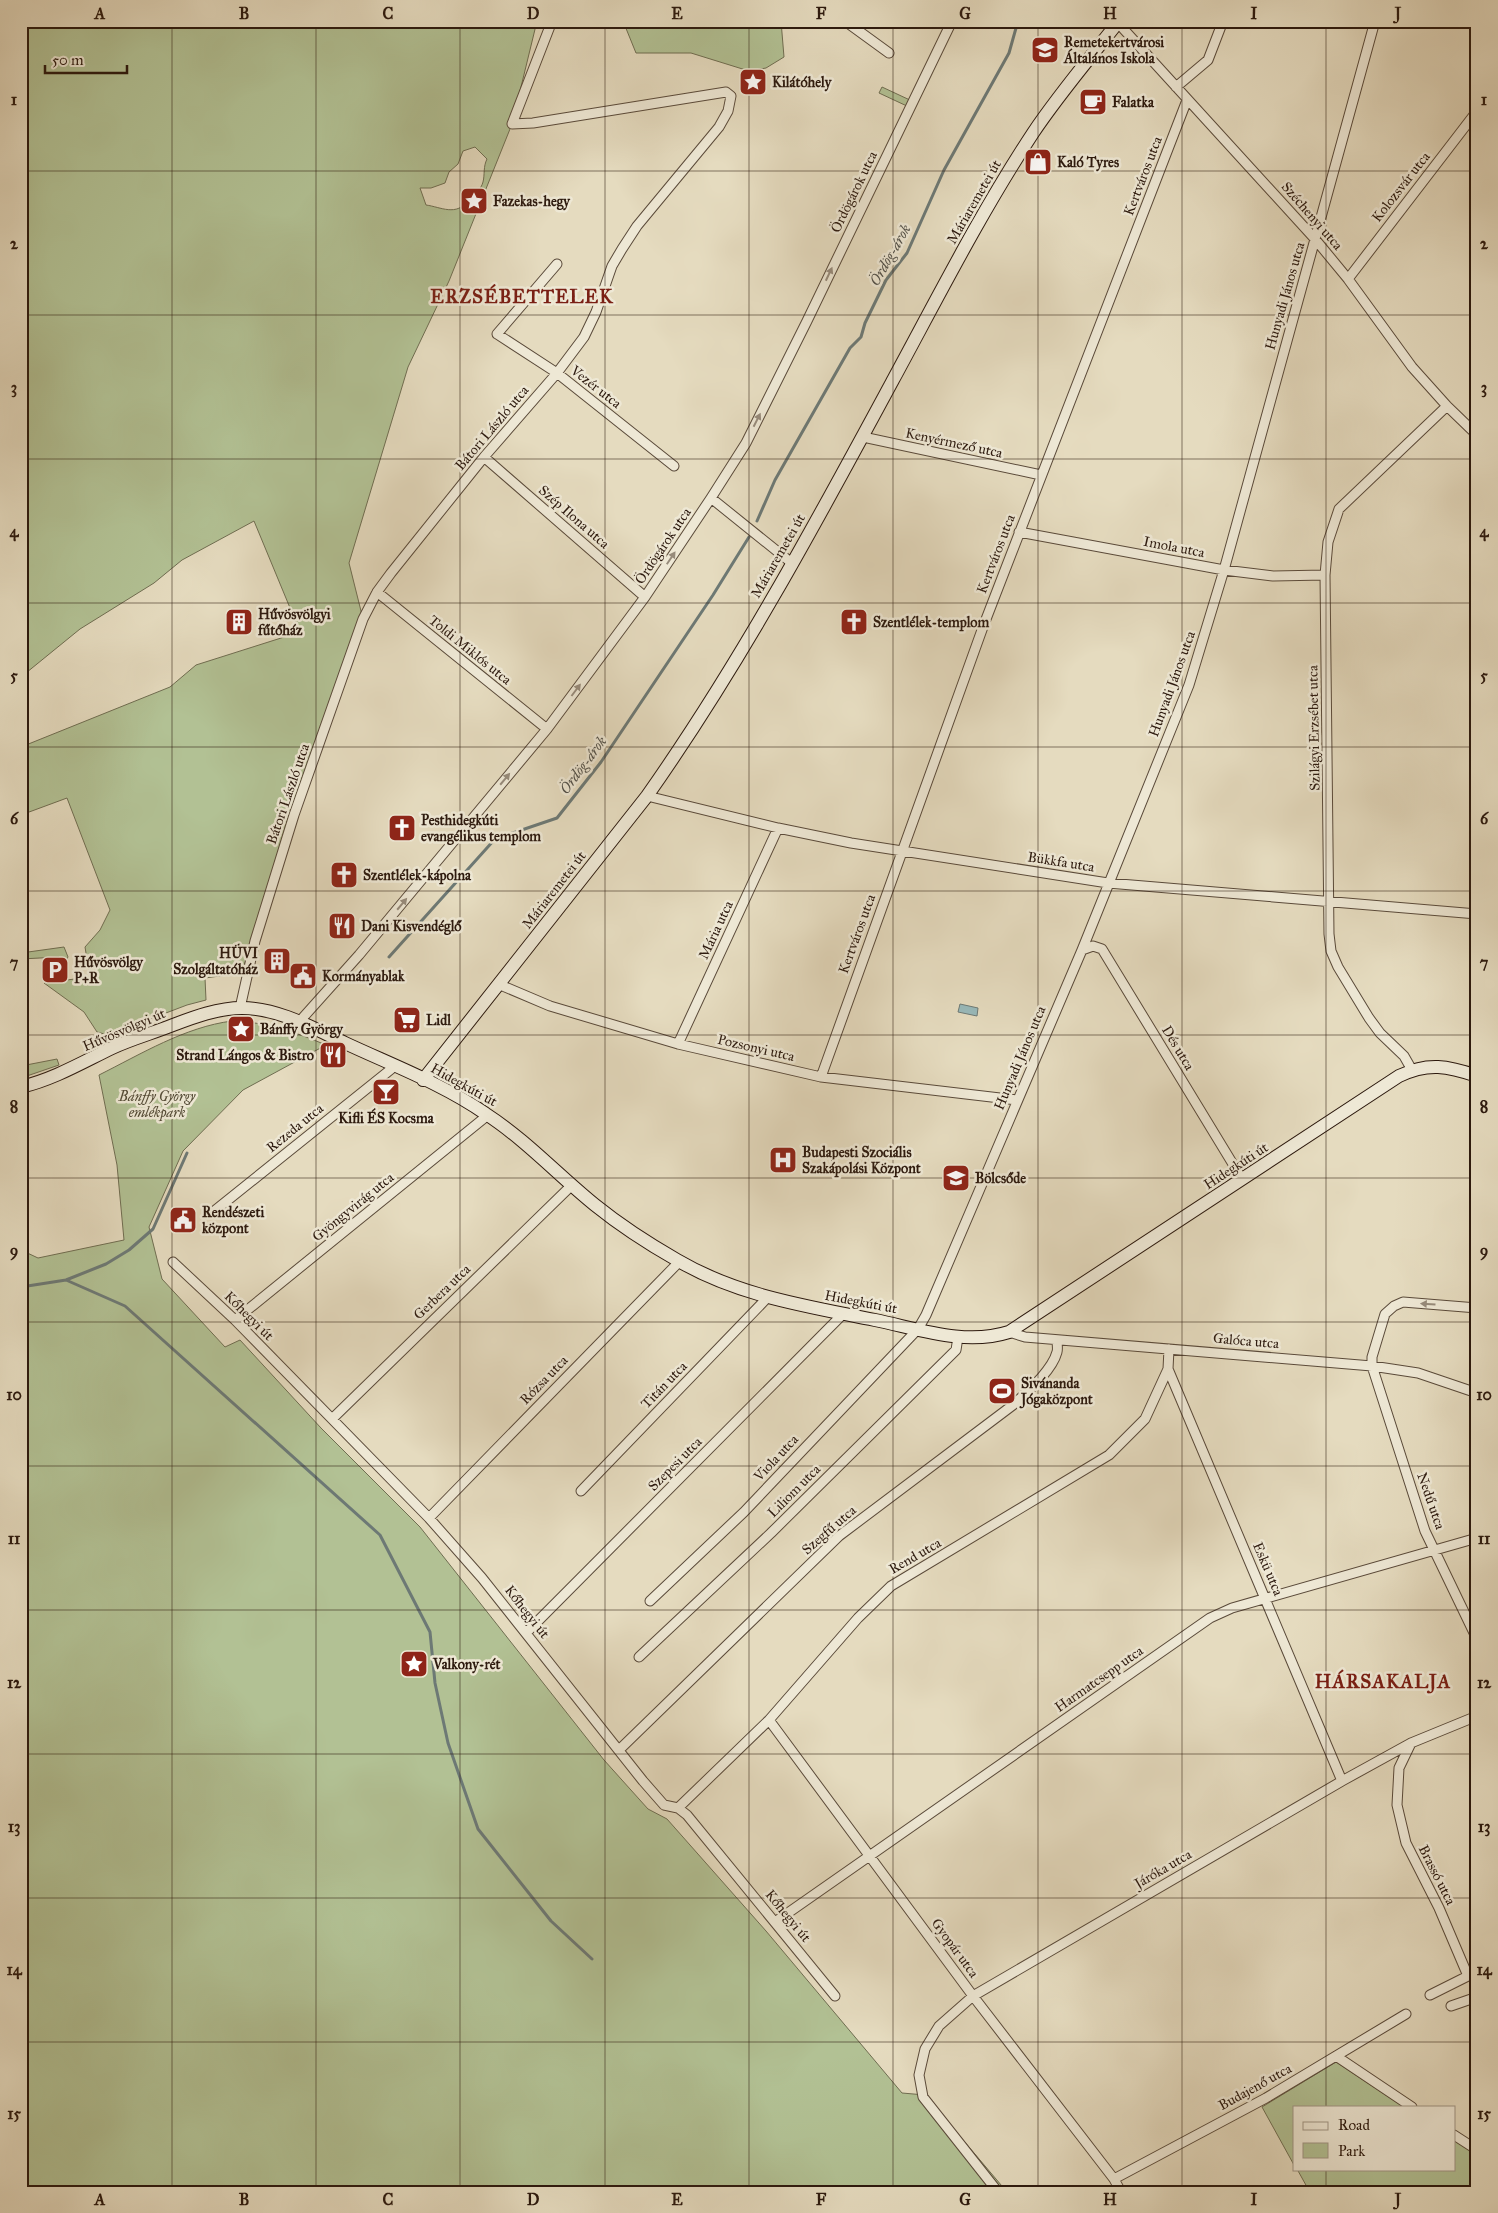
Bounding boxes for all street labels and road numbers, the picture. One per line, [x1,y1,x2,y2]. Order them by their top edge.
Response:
street label: Kertváros utca [1120,134,1166,218]
street label: Ördögárok utca [825,148,881,235]
street label: Kolozsvár utca [1368,148,1434,225]
street label: Máriaremetei út [943,157,1005,247]
street label: Széchenyi utca [1278,178,1346,254]
street label: Hunyadi János utca [1261,240,1310,352]
street label: Vezér utca [567,361,625,412]
street label: Bátori László utca [452,382,532,474]
street label: Kenyérmező utca [904,424,1004,462]
street label: Szép Ilona utca [535,482,613,552]
street label: Ördögárok utca [630,503,695,587]
street label: Máriaremetei út [747,511,809,601]
street label: Kertváros utca [973,512,1019,596]
street label: Imola utca [1142,533,1206,561]
street label: Toldi Miklós utca [425,612,515,688]
street label: Hunyadi János utca [1145,629,1200,740]
street label: Szilágyi Erzsébet utca [1304,665,1324,791]
street label: Bátori László utca [263,741,313,847]
street label: Máriaremetei út [518,848,590,932]
street label: Bükkfa utca [1026,848,1096,876]
street label: Kertváros utca [835,892,879,976]
street label: Mária utca [695,898,737,962]
street label: Hunyadi János utca [990,1003,1051,1113]
street label: Hűvösvölgyi út [80,1005,168,1055]
street label: Dés utca [1158,1023,1198,1074]
street label: Pozsonyi utca [716,1031,796,1065]
street label: Hidegkúti út [428,1060,500,1110]
street label: Rezeda utca [263,1100,327,1156]
street label: Hidegkúti út [1201,1139,1271,1193]
street label: Gyöngyvirág utca [309,1169,397,1245]
street label: Gerbera utca [410,1261,474,1323]
street label: Hidegkúti út [823,1287,899,1317]
street label: Kőhegyi út [221,1288,277,1344]
street label: Galóca utca [1212,1330,1280,1352]
street label: Rózsa utca [516,1352,572,1408]
street label: Titán utca [637,1358,691,1412]
street label: Viola utca [749,1431,802,1486]
street label: Szepesi utca [644,1433,706,1495]
street label: Liliom utca [764,1461,824,1521]
street label: Nedű utca [1413,1470,1449,1532]
street label: Szegfű utca [798,1502,860,1558]
street label: Rend utca [886,1534,944,1578]
street label: Eskü utca [1249,1540,1287,1598]
street label: Kőhegyi út [501,1582,553,1642]
street label: Harmatcsepp utca [1052,1642,1147,1716]
street label: Brassó utca [1415,1842,1459,1908]
street label: Járóka utca [1130,1846,1195,1894]
street label: Kőhegyi út [762,1886,814,1946]
street label: Gyopár utca [928,1915,982,1981]
street label: Budajenő utca [1216,2060,1295,2114]

